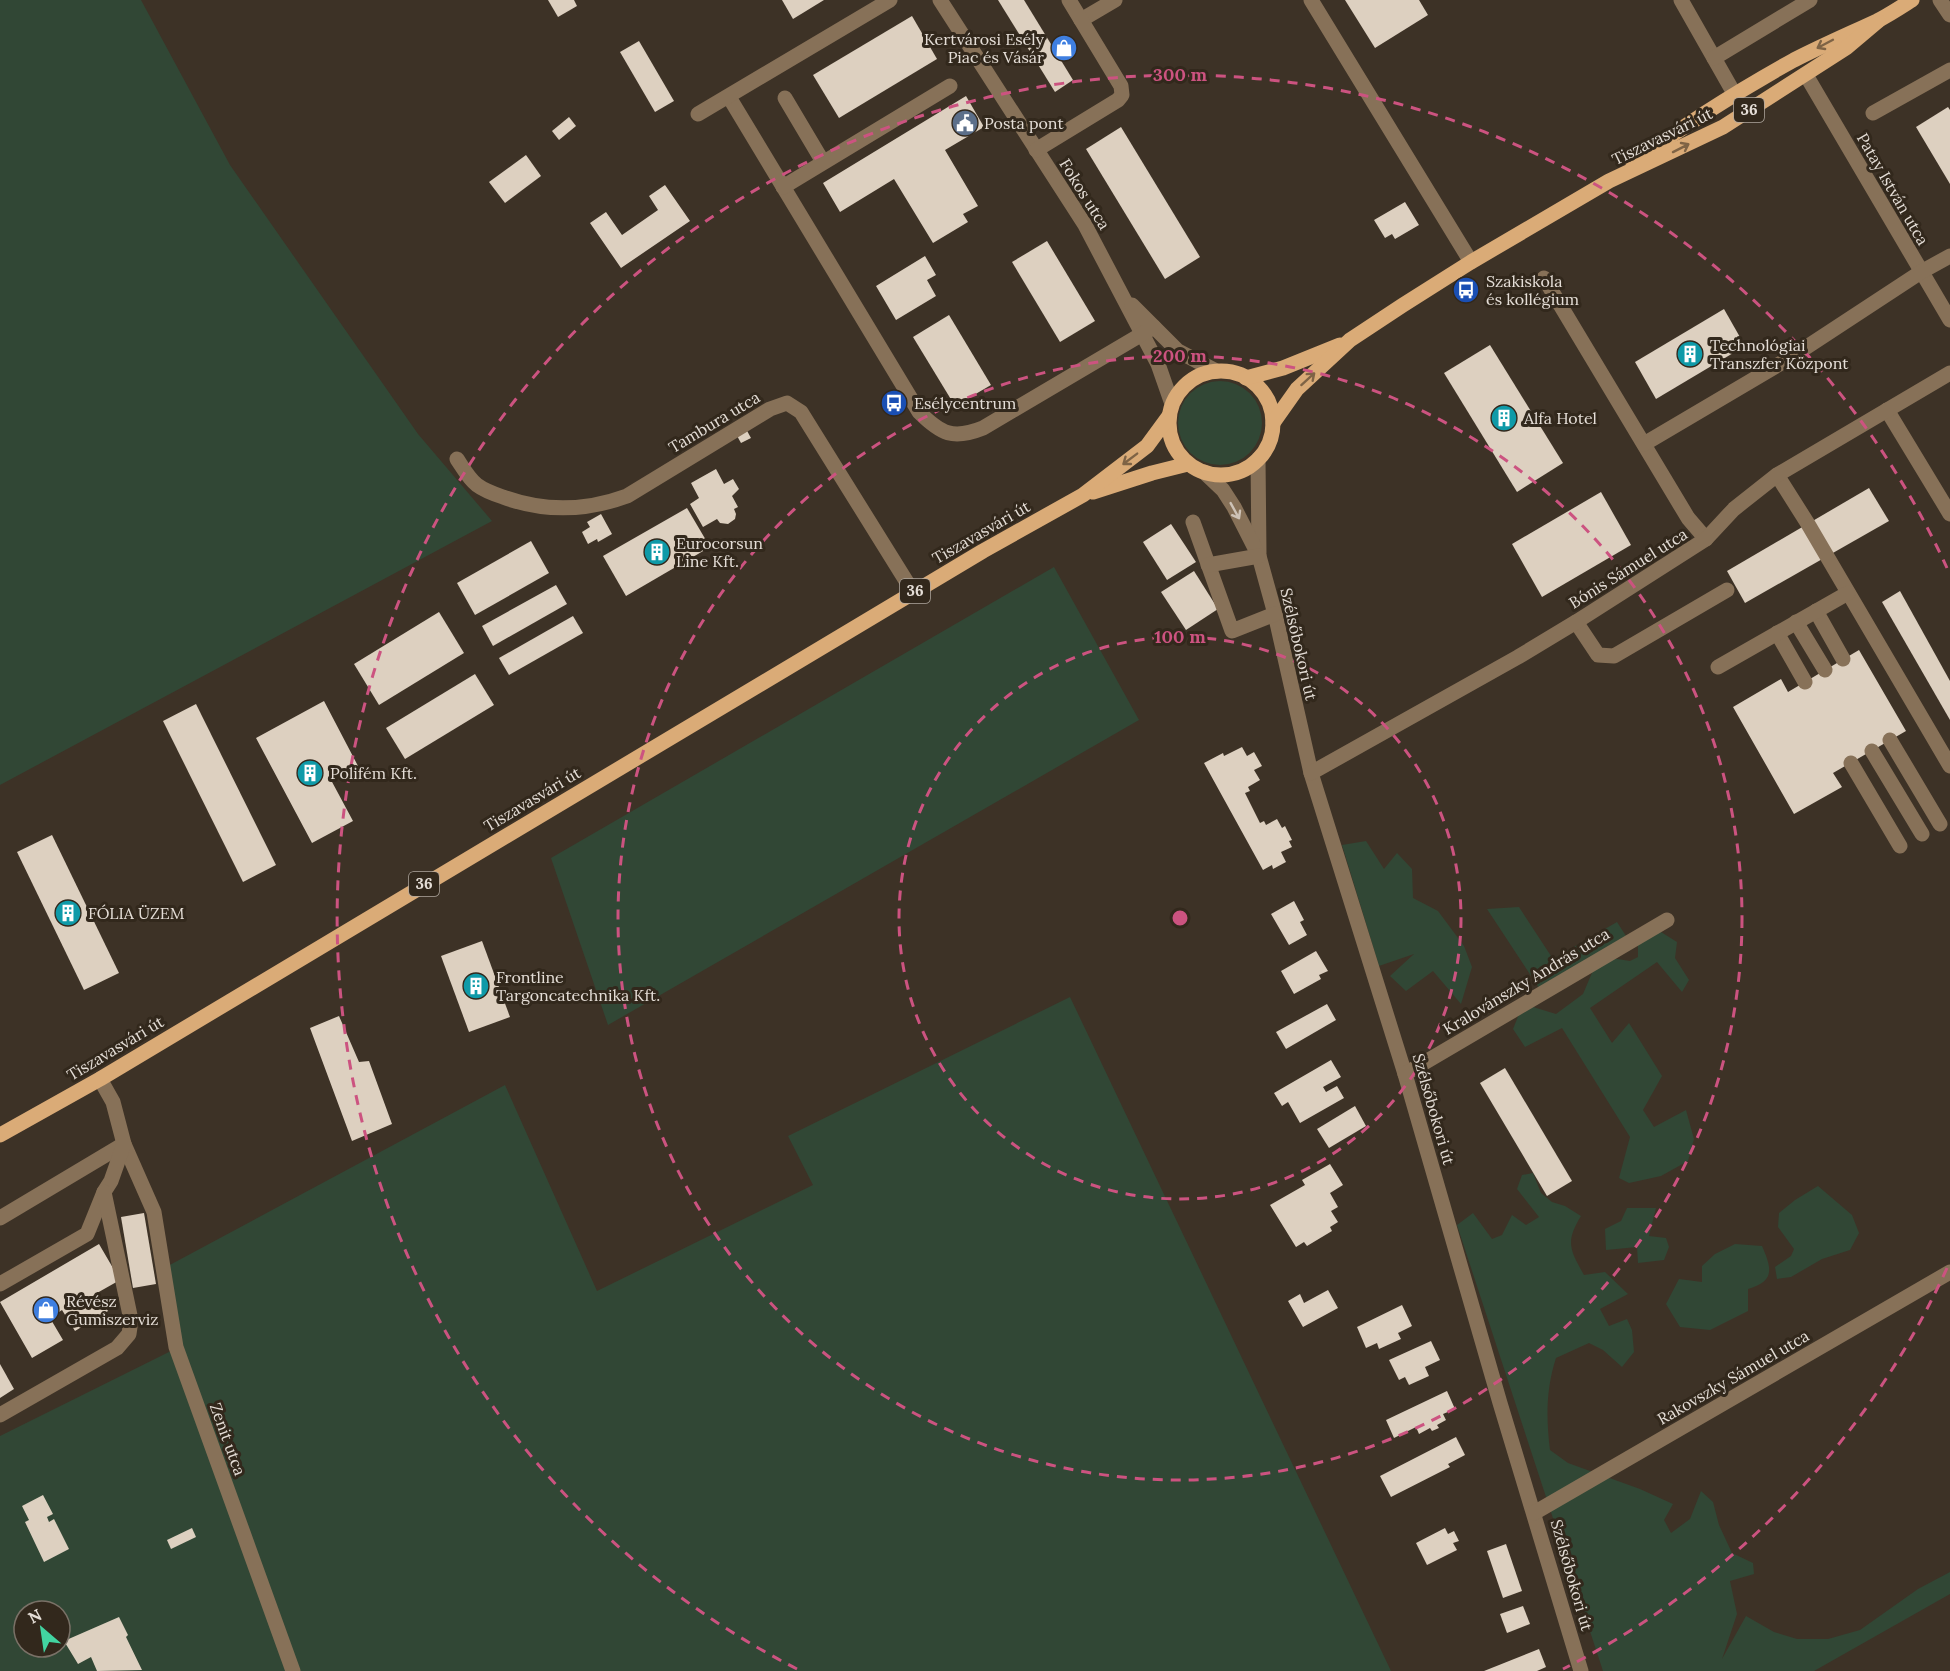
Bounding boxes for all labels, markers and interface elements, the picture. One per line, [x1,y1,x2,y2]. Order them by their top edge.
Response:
place label: Kertvárosi Esély Piac és Vásár [924,29,1045,67]
shop icon: Kertvárosi Esély Piac és Vásár [1049,33,1079,63]
one-way arrow [1816,39,1834,51]
text: 300 m [1153,63,1208,86]
road number: 36 [1734,98,1764,122]
street label: Tiszavasvári út [1608,103,1716,169]
public building icon: Posta pont [950,108,980,138]
place label: Posta pont [984,113,1064,133]
street label: Patay István utca [1853,129,1933,249]
one-way arrow [1671,141,1689,153]
street label: Fokos utca [1055,155,1115,233]
place label: Szakiskola és kollégium [1486,271,1579,309]
bus stop icon: Szakiskola és kollégium [1451,275,1481,305]
place label: Technológiai Transzfer Központ [1710,335,1849,373]
building icon: Technológiai Transzfer Központ [1675,339,1705,369]
text: 200 m [1153,344,1207,367]
one-way arrow [1300,372,1315,386]
street label: Tambura utca [665,387,763,457]
bus stop icon: Esélycentrum [879,388,909,418]
place label: Esélycentrum [914,393,1016,413]
building icon: Alfa Hotel [1489,403,1519,433]
place label: Alfa Hotel [1523,408,1597,428]
one-way arrow [1122,453,1138,466]
street label: Tiszavasvári út [929,496,1034,568]
one-way arrow [1230,502,1242,519]
street label: Bónis Sámuel utca [1565,523,1691,613]
place label: Eurocorsun Line Kft. [676,533,763,571]
building icon: Eurocorsun Line Kft. [642,537,672,567]
road number: 36 [900,579,930,603]
street label: Szélsőbokori út [1276,586,1322,703]
text: 100 m [1154,625,1206,648]
building icon: Polifém Kft. [295,758,325,788]
street label: Tiszavasvári út [480,762,585,836]
place label: Polifém Kft. [330,763,417,783]
road number: 36 [409,872,439,896]
building icon: FÓLIA ÜZEM [53,898,83,928]
place label: FÓLIA ÜZEM [88,903,185,923]
centre of rings [1170,908,1190,928]
street label: Kralovánszky András utca [1439,923,1613,1039]
place label: Frontline Targoncatechnika Kft. [496,967,660,1005]
building icon: Frontline Targoncatechnika Kft. [461,971,491,1001]
street label: Tiszavasvári út [63,1011,168,1085]
street label: Szélsőbokori út [1409,1051,1460,1168]
place label: Révész Gumiszerviz [66,1291,158,1329]
shop icon: Révész Gumiszerviz [31,1295,61,1325]
street label: Rakovszky Sámuel utca [1654,1325,1812,1429]
street label: Zenit utca [206,1400,250,1478]
street label: Szélsőbokori út [1547,1517,1598,1634]
north arrow [12,1599,72,1659]
text: N [24,1604,45,1628]

